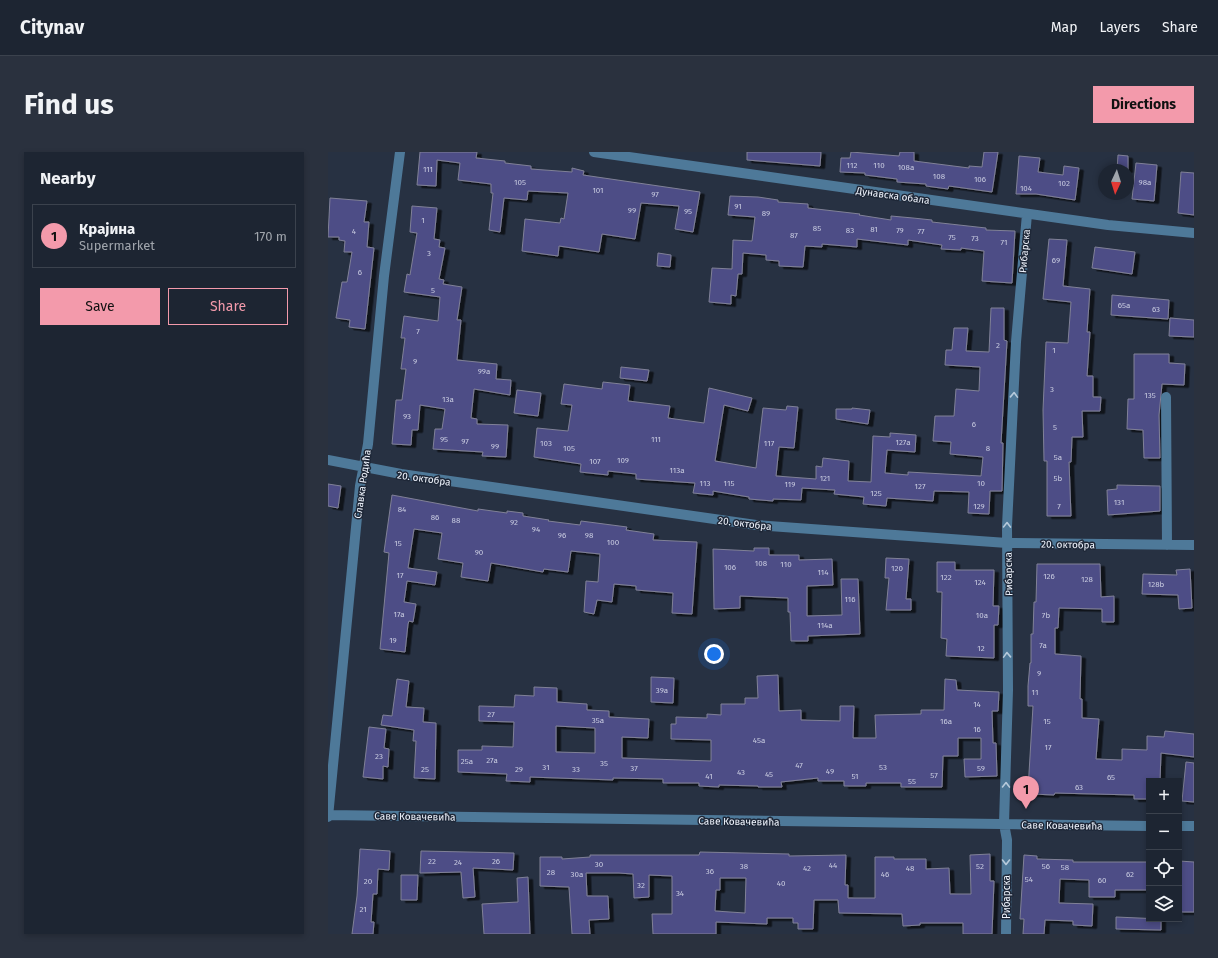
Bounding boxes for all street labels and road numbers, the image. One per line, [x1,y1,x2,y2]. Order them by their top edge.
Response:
street label: Дунавска обала [854,185,930,207]
street label: Рибарска [1017,229,1033,274]
street label: Славка Родића [352,449,374,520]
street label: 20. октобра [396,469,451,489]
street label: 20. октобра [717,515,772,533]
street label: 20. октобра [1041,539,1095,551]
street label: Рибарска [1003,552,1015,596]
street label: Саве Ковачевића [374,810,456,824]
street label: Саве Ковачевића [698,815,780,829]
street label: Саве Ковачевића [1021,819,1103,833]
street label: Рибарска [1001,875,1013,919]

